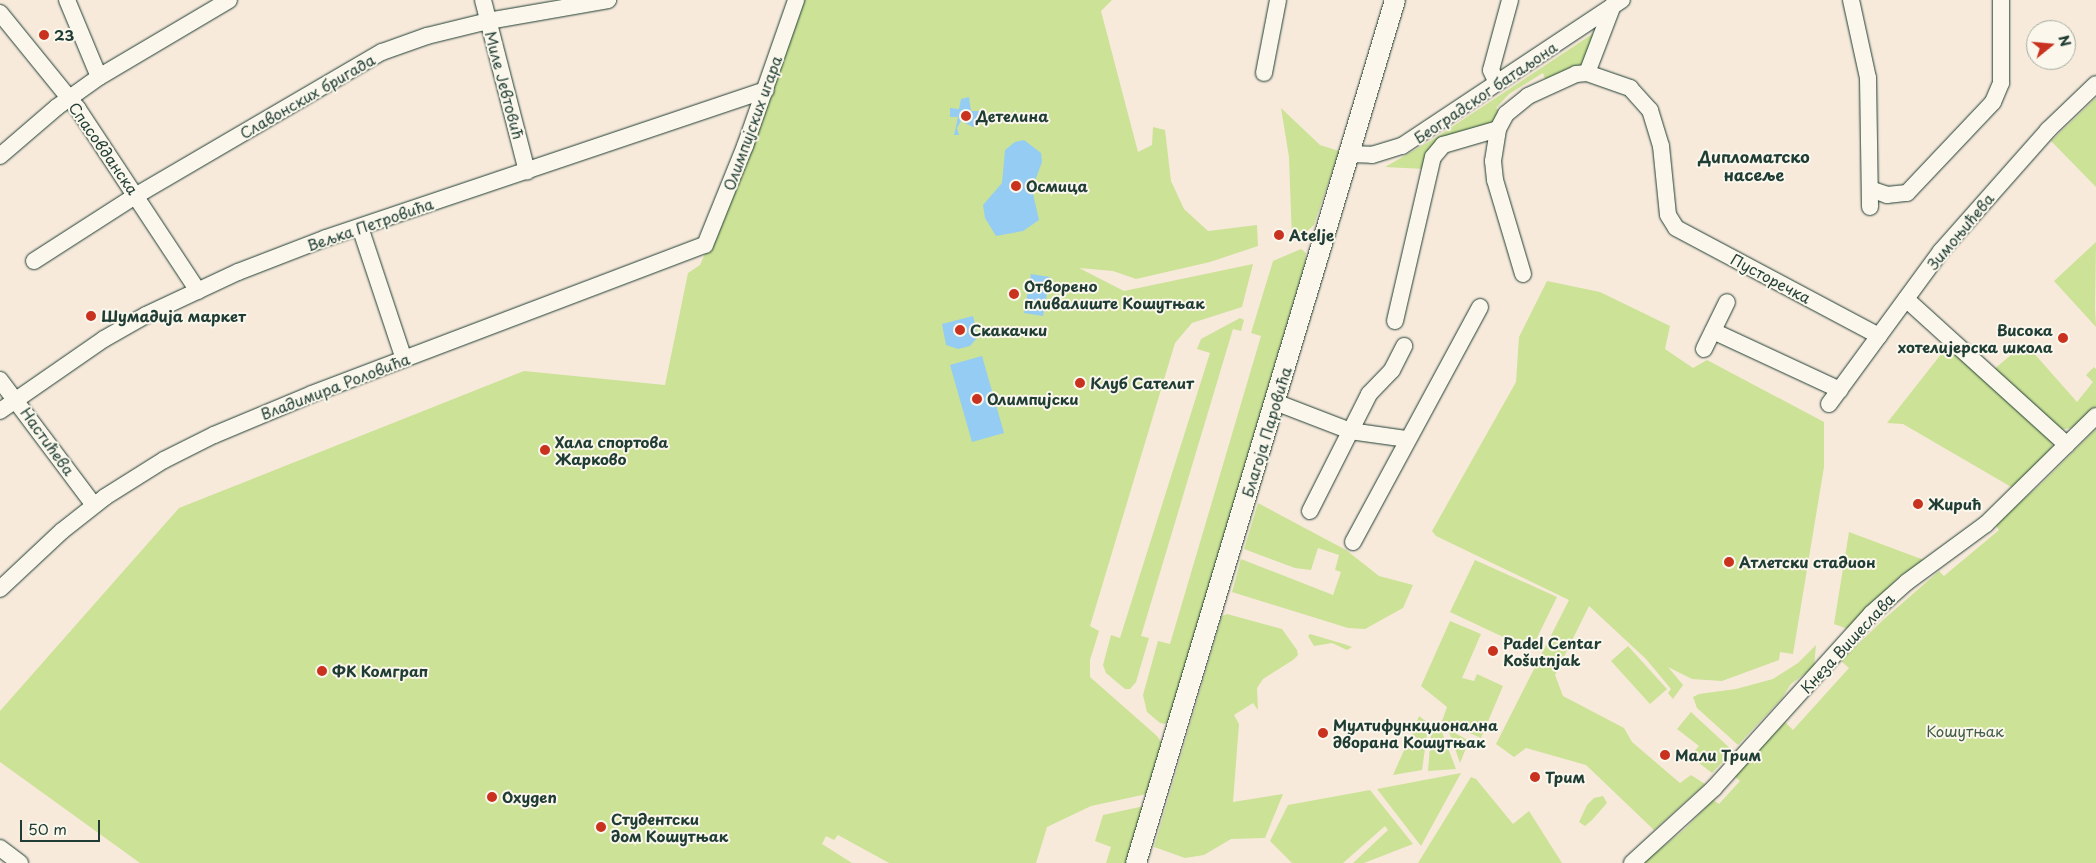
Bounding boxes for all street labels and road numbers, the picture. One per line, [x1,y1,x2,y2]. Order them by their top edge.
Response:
street label: Миле Јевтовић [482,29,528,141]
street label: Београдског батаљона [1410,37,1560,147]
street label: Славонских бригада [236,50,378,142]
street label: Олимпијских игара [719,53,785,193]
street label: Спасовданска [66,98,142,198]
street label: Зимоњићева [1923,189,1997,273]
street label: Вељка Петровића [304,194,436,254]
street label: Пусторечка [1728,249,1814,307]
street label: Владимира Роловића [258,349,412,423]
street label: Благоја Паровића [1238,365,1294,499]
street label: Настићева [17,404,79,478]
street label: Кнеза Вишеслава [1796,589,1898,697]

